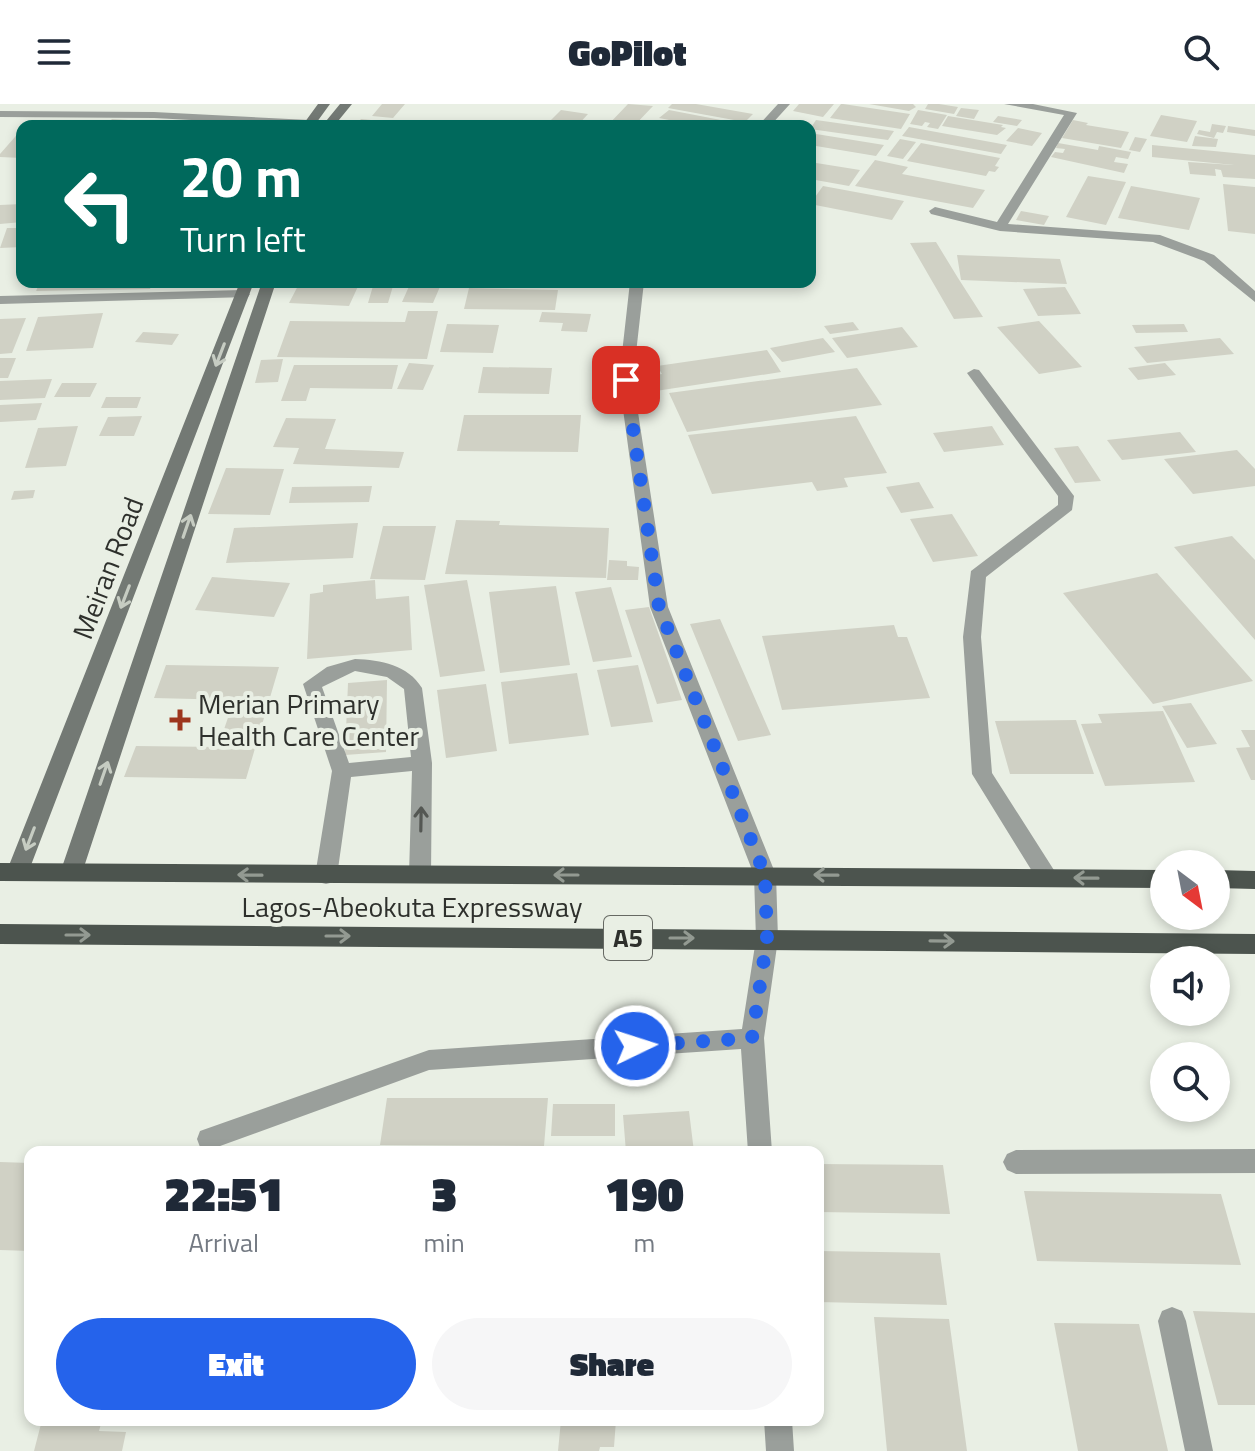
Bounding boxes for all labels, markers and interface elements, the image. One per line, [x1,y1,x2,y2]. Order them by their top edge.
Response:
text: GoPilot [568,25,687,80]
icon: menu [32,30,76,74]
icon: search [1179,30,1223,74]
text: 20 m [180,134,302,219]
icon: left [48,152,152,256]
text: Turn left [180,211,306,266]
one-way arrow [211,342,226,367]
pin [592,346,660,414]
icon: arrive [604,358,648,402]
street label: Meiran Road [61,490,154,645]
one-way arrow [181,514,196,539]
one-way arrow [117,584,131,609]
place label: Merian Primary Health Care Center [198,682,419,757]
marker: Merian Primary Health Care Center [169,709,191,731]
one-way arrow [98,760,113,785]
one-way arrow [413,806,428,833]
one-way arrow [22,826,36,851]
north arrow [1150,850,1230,930]
map controls [1150,850,1230,1122]
one-way arrow [237,867,264,883]
one-way arrow [553,867,580,883]
one-way arrow [813,867,840,883]
one-way arrow [1073,870,1100,886]
street label: Lagos-Abeokuta Expressway [242,885,582,928]
road number: A5 [604,916,652,960]
one-way arrow [64,927,91,943]
one-way arrow [324,928,351,944]
one-way arrow [668,930,695,946]
one-way arrow [928,933,955,949]
button: sound [1150,946,1230,1026]
position arrow [593,1004,677,1088]
button: search [1150,1042,1230,1122]
text: 22:51 [164,1157,283,1230]
text: 3 [431,1157,457,1230]
text: 190 [605,1157,684,1230]
text: Arrival [188,1223,259,1262]
text: min [423,1223,465,1262]
text: m [634,1223,655,1262]
button: Exit [56,1318,416,1410]
button: Share [432,1318,792,1410]

